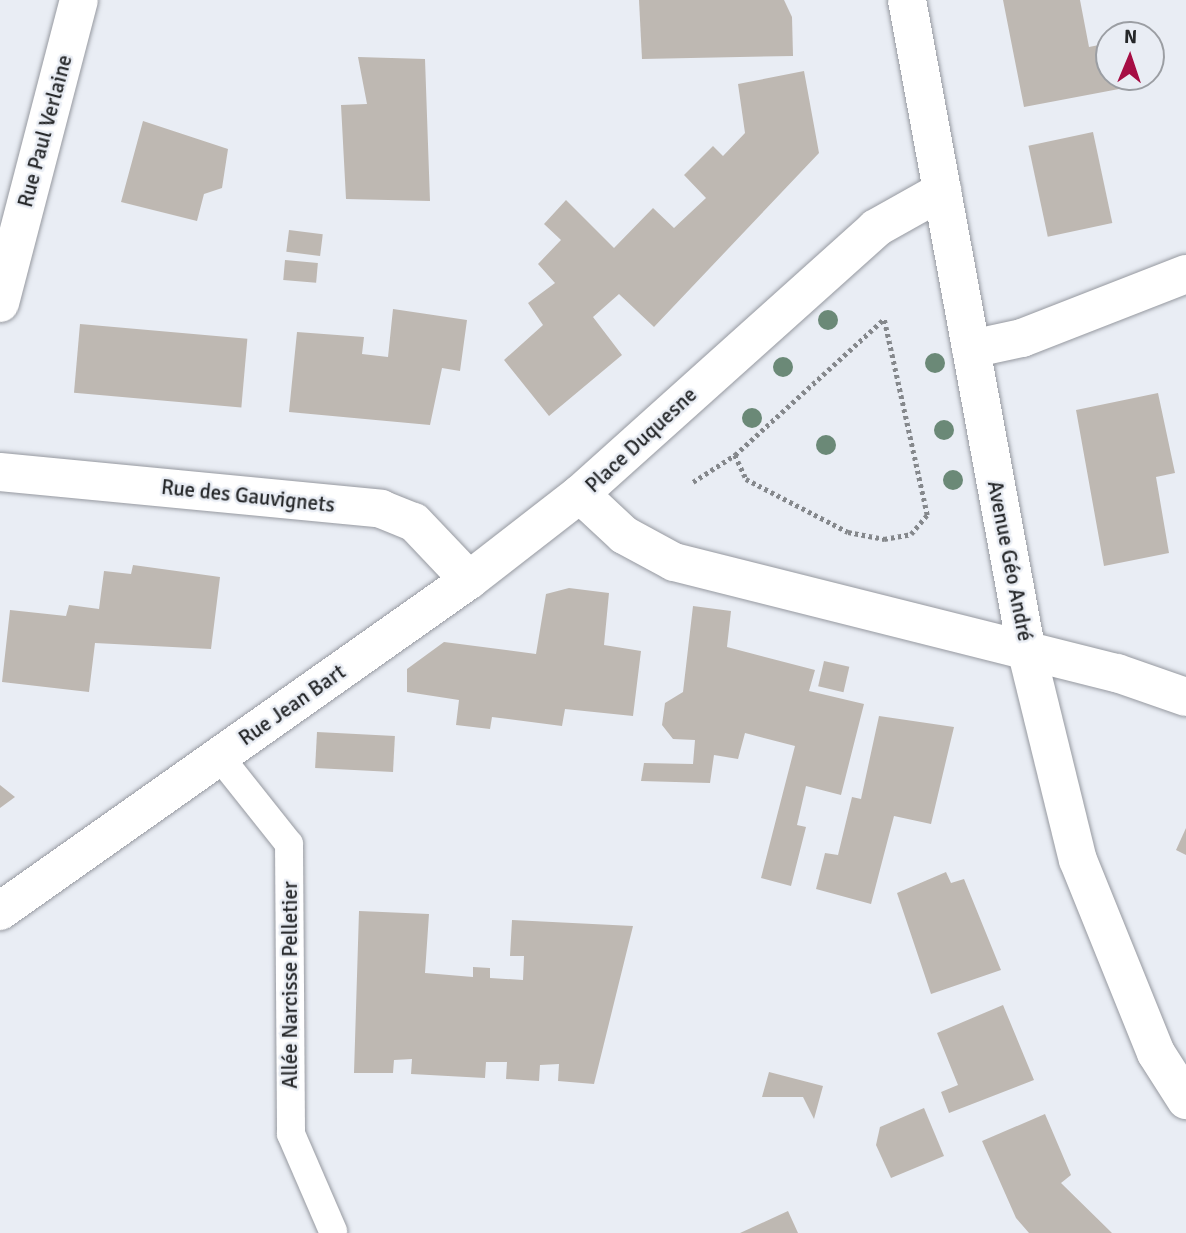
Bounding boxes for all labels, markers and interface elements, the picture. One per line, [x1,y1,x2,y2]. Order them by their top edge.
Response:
north arrow [1095,21,1165,91]
text: N [1124,25,1138,49]
street label: Rue Paul Verlaine [13,52,77,210]
street label: Place Duquesne [580,382,702,498]
street label: Rue des Gauvignets [160,474,336,518]
street label: Avenue Géo André [982,479,1038,643]
street label: Rue Jean Bart [234,659,350,751]
street label: Allée Narcisse Pelletier [277,881,303,1089]

